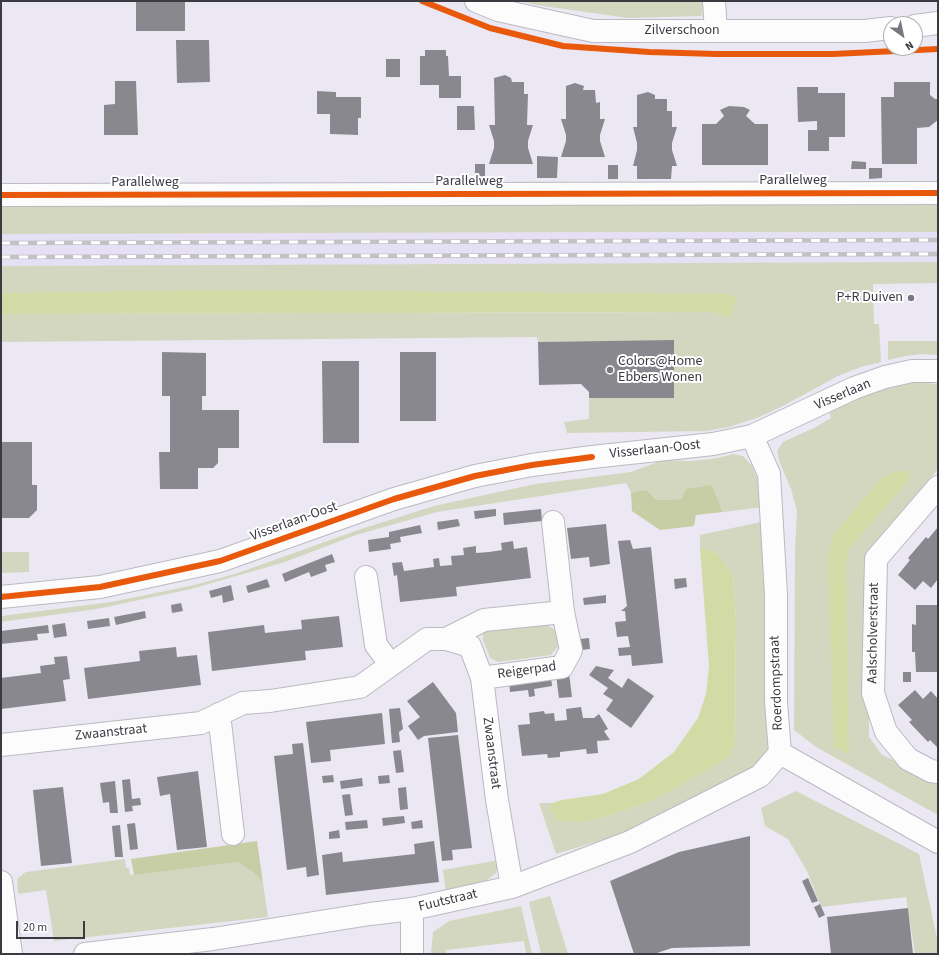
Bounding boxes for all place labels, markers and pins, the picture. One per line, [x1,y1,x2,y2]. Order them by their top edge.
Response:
place label: P+R Duiven [837,290,903,306]
marker: P+R Duiven [906,293,916,303]
place label: Colors@Home Ebbers Wonen [618,354,703,386]
marker: Colors@Home Ebbers Wonen [605,365,615,375]

